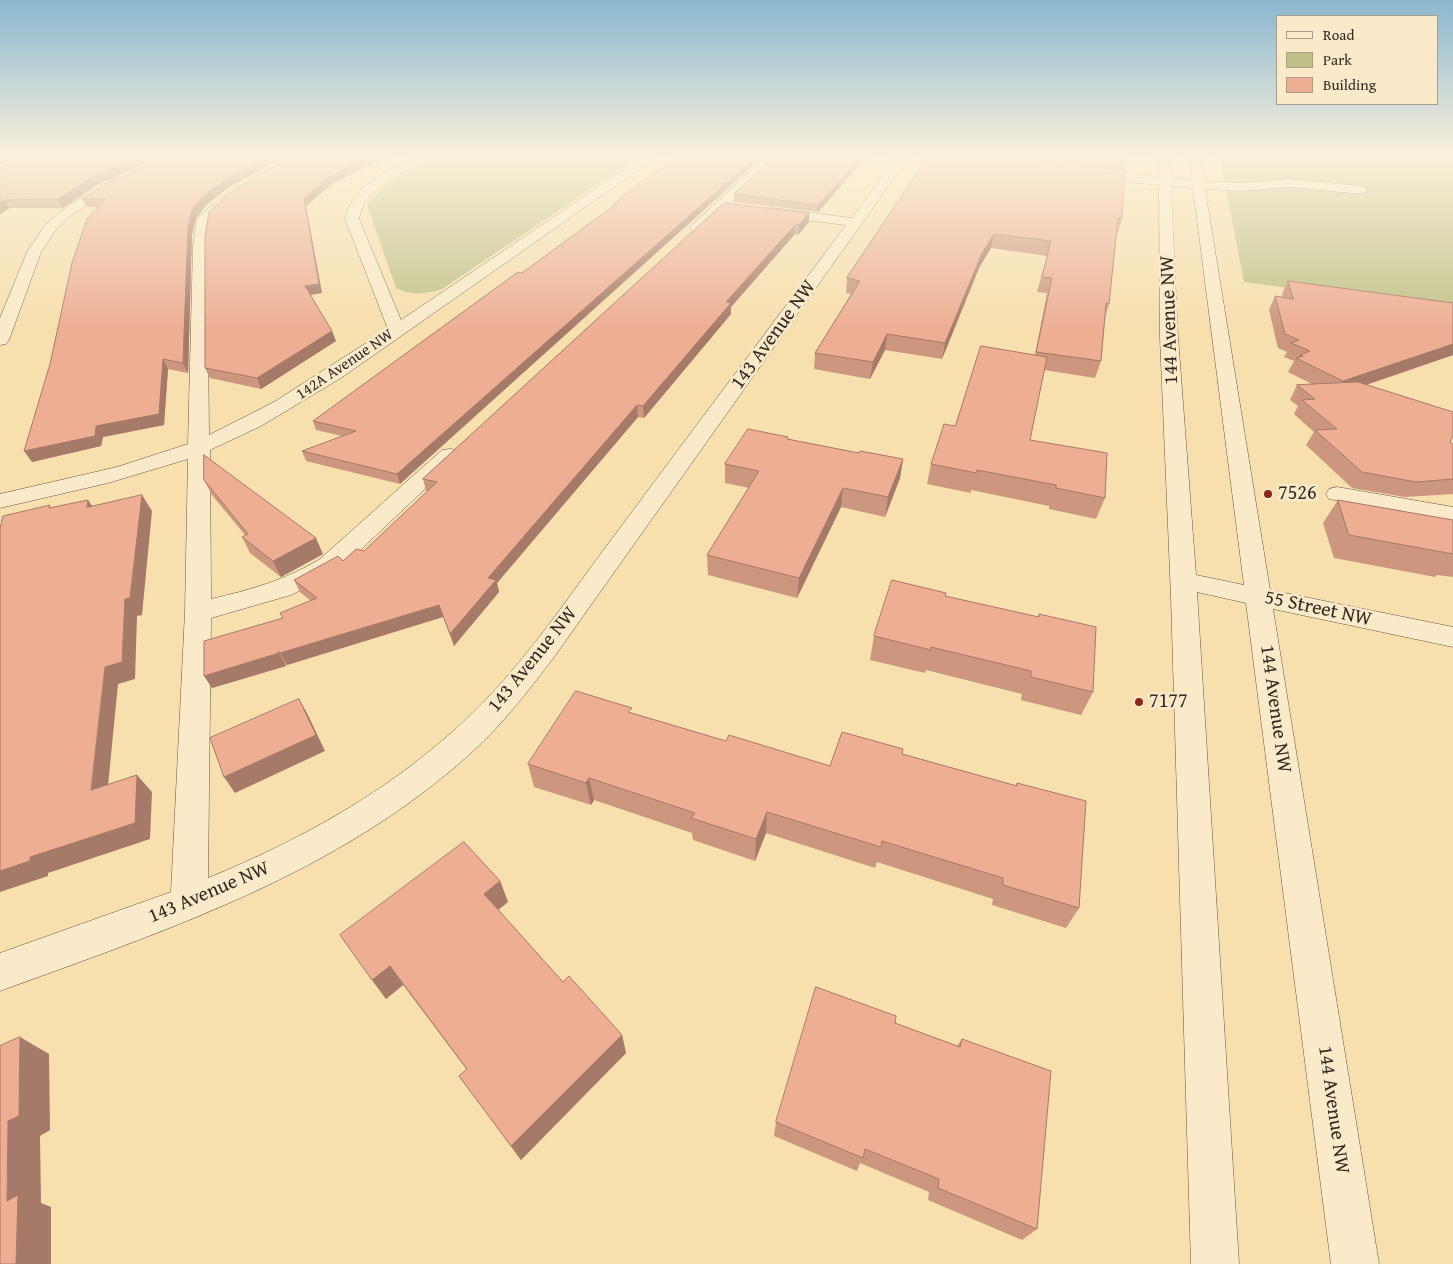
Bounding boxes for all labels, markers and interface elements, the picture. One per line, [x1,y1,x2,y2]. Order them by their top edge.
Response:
legend [1276,15,1438,105]
text: Road [1323,24,1354,45]
text: Park [1323,49,1352,70]
text: Building [1323,74,1376,95]
street label: 144 Avenue NW [1156,255,1184,385]
street label: 143 Avenue NW [726,276,822,394]
street label: 142A Avenue NW [293,325,397,405]
place label: 7526 [1278,482,1317,506]
marker: 7526 [1262,488,1274,500]
street label: 55 Street NW [1262,586,1374,632]
street label: 143 Avenue NW [483,602,583,718]
street label: 144 Avenue NW [1254,643,1296,775]
place label: 7177 [1149,690,1188,714]
marker: 7177 [1133,696,1145,708]
street label: 143 Avenue NW [145,857,273,929]
street label: 144 Avenue NW [1312,1044,1354,1176]

